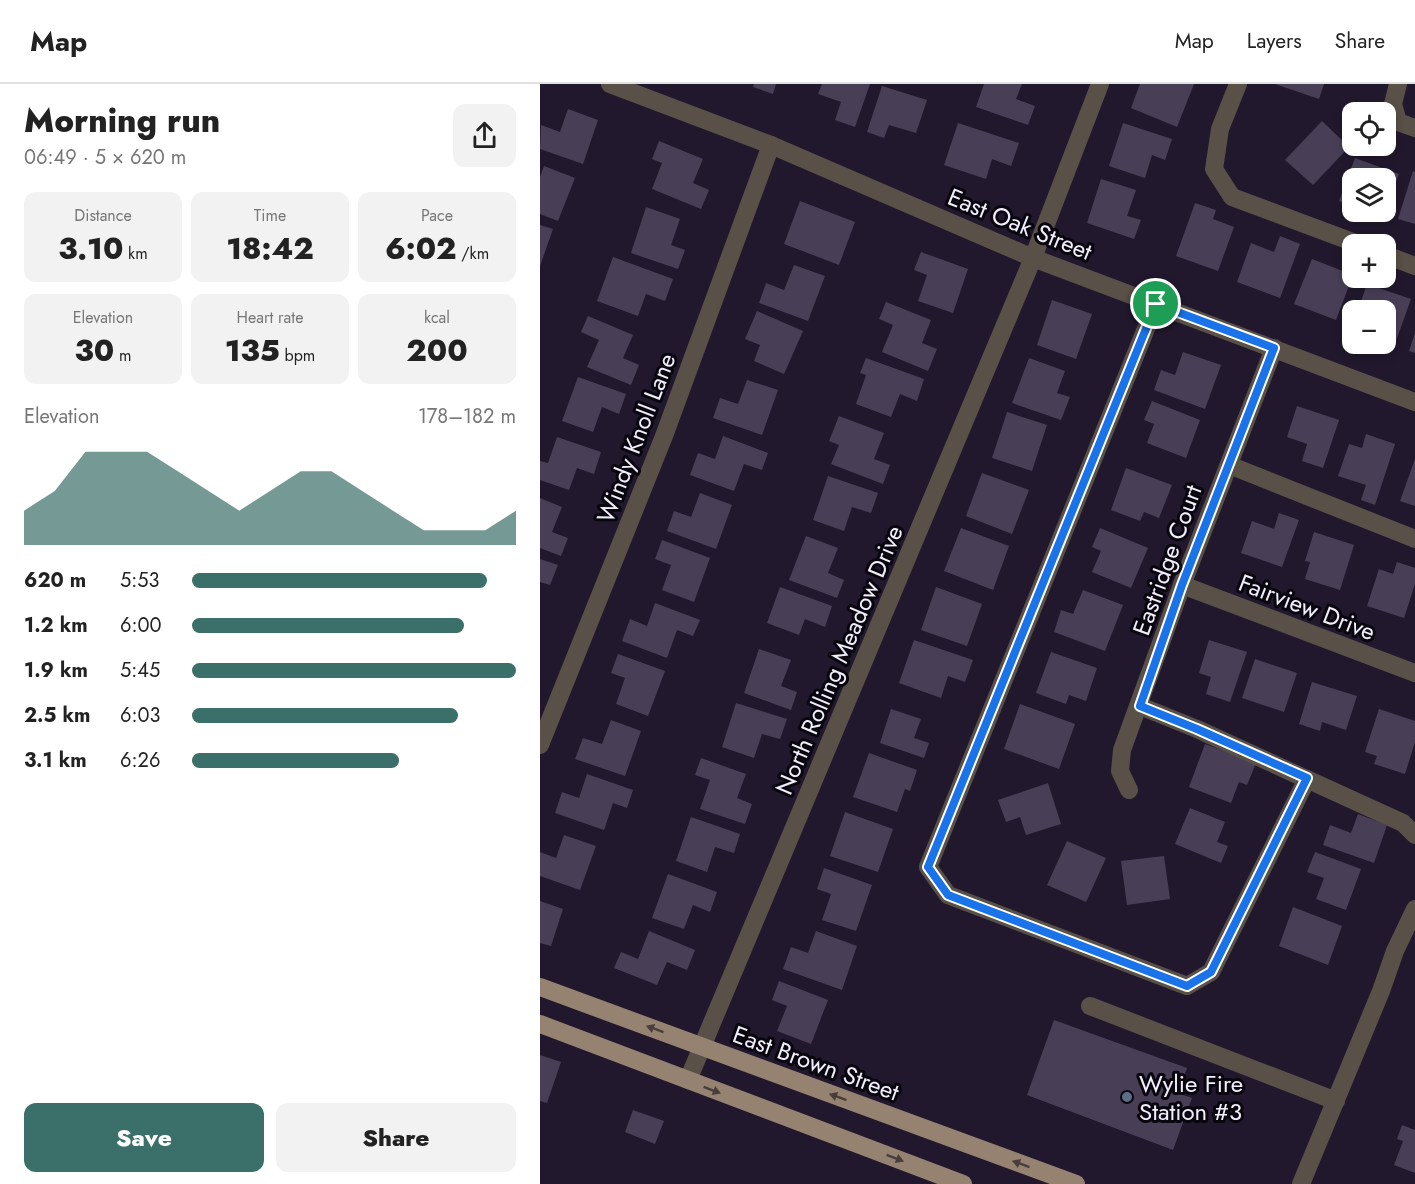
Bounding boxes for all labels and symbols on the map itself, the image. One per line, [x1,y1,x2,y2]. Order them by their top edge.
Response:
street label: East Oak Street [943,179,1098,269]
pin [1130,278,1181,329]
street label: Windy Knoll Lane [588,348,684,528]
street label: Eastridge Court [1124,480,1210,640]
street label: North Rolling Meadow Drive [766,520,912,800]
street label: Fairview Drive [1234,565,1380,649]
street label: East Brown Street [728,1017,904,1109]
one-way arrow [646,1024,664,1034]
place label: Wylie Fire Station #3 [1139,1066,1243,1129]
one-way arrow [704,1085,722,1095]
marker: Wylie Fire Station #3 [1120,1090,1134,1104]
one-way arrow [829,1091,847,1101]
one-way arrow [886,1154,904,1164]
one-way arrow [1012,1158,1030,1168]

